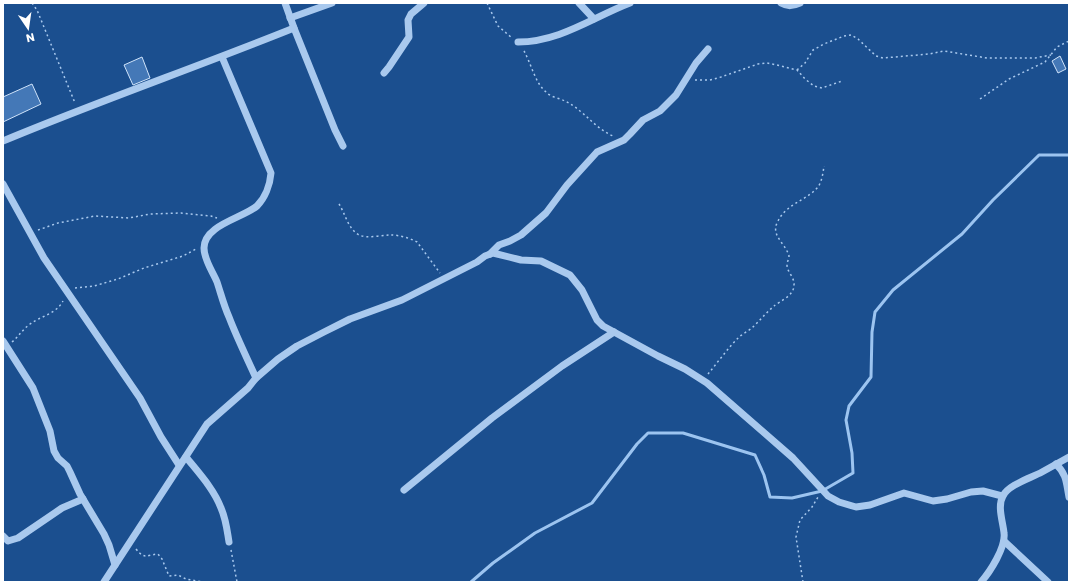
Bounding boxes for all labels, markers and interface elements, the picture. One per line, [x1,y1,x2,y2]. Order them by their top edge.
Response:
north arrow [8,8,48,48]
text: N [24,29,36,46]

